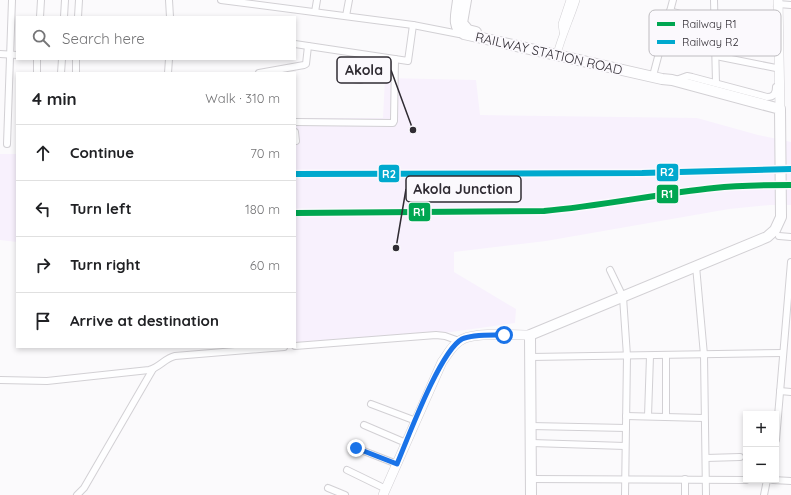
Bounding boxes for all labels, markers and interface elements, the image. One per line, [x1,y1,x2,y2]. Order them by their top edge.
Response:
legend [649,10,781,56]
search box [16,16,296,60]
text: Railway R1 [682,17,736,31]
icon: search [30,27,52,49]
street label: RAILWAY STATION ROAD [474,28,624,78]
text: Search here [62,29,145,48]
text: Railway R2 [682,35,739,49]
callout: Akola [337,57,391,83]
text: Akola [345,61,383,79]
text: 4 min [32,88,77,109]
text: Walk · 310 m [205,90,280,106]
icon: ahead [32,142,54,164]
text: Continue [70,143,134,162]
text: 70 m [250,145,280,161]
line badge: R2 [656,163,679,182]
line badge: R2 [378,164,400,183]
text: R2 [660,165,674,179]
text: R2 [382,167,396,181]
callout: Akola Junction [406,176,521,202]
text: Akola Junction [413,180,513,198]
line badge: R1 [656,184,679,204]
text: R1 [661,187,673,201]
icon: left [32,198,54,220]
text: Turn left [70,199,132,218]
text: 180 m [245,201,280,217]
line badge: R1 [408,202,431,222]
text: R1 [413,205,425,219]
icon: right [32,254,54,276]
text: Turn right [70,255,141,274]
text: 60 m [250,257,280,273]
icon: arrive [32,310,54,332]
text: Arrive at destination [70,311,219,330]
route start [495,326,513,344]
map controls [743,411,779,483]
button: + [743,411,779,447]
route end [347,439,365,457]
button: − [743,447,779,483]

